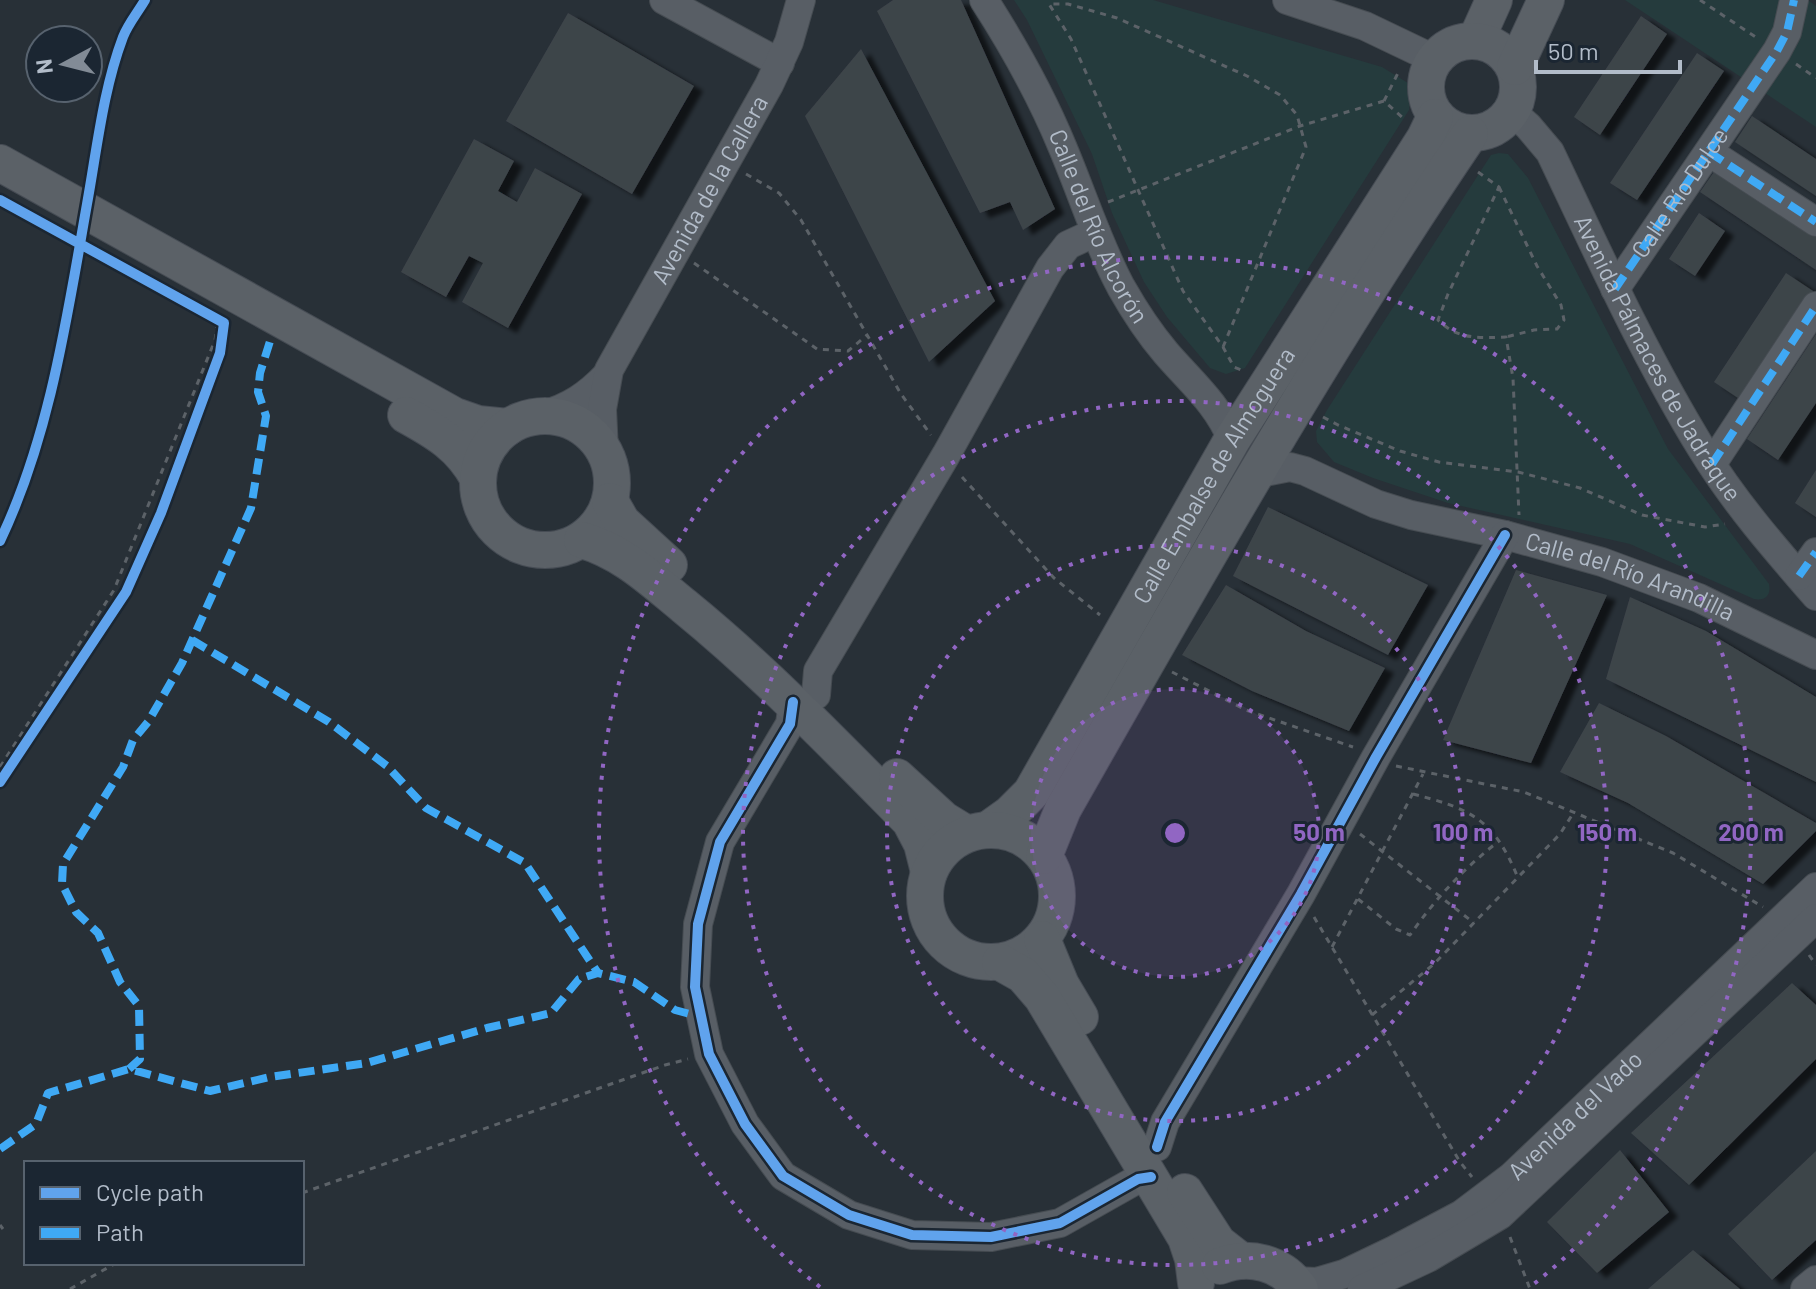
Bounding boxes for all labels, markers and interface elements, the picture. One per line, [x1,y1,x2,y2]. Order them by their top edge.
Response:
north arrow [24,24,104,104]
scale bar [1536,24,1680,74]
text: 50 m [1548,36,1599,65]
text: N [29,58,57,75]
street label: Avenida de la Callera [644,90,773,289]
street label: Calle Río Dulce [1625,122,1734,263]
street label: Calle del Río Alcorón [1044,125,1155,328]
street label: Avenida Pálmaces de Jadraque [1569,210,1748,506]
street label: Calle Embalse de Almoguera [1126,341,1300,608]
street label: Calle del Río Arandilla [1522,525,1740,626]
text: 50 m [1293,817,1345,846]
text: 100 m [1433,817,1493,846]
text: 150 m [1577,817,1637,846]
text: 200 m [1718,817,1784,846]
centre of rings [1161,819,1189,847]
street label: Avenida del Vado [1501,1044,1648,1185]
legend [24,1161,304,1265]
text: Cycle path [96,1177,204,1206]
text: Path [96,1217,144,1246]

